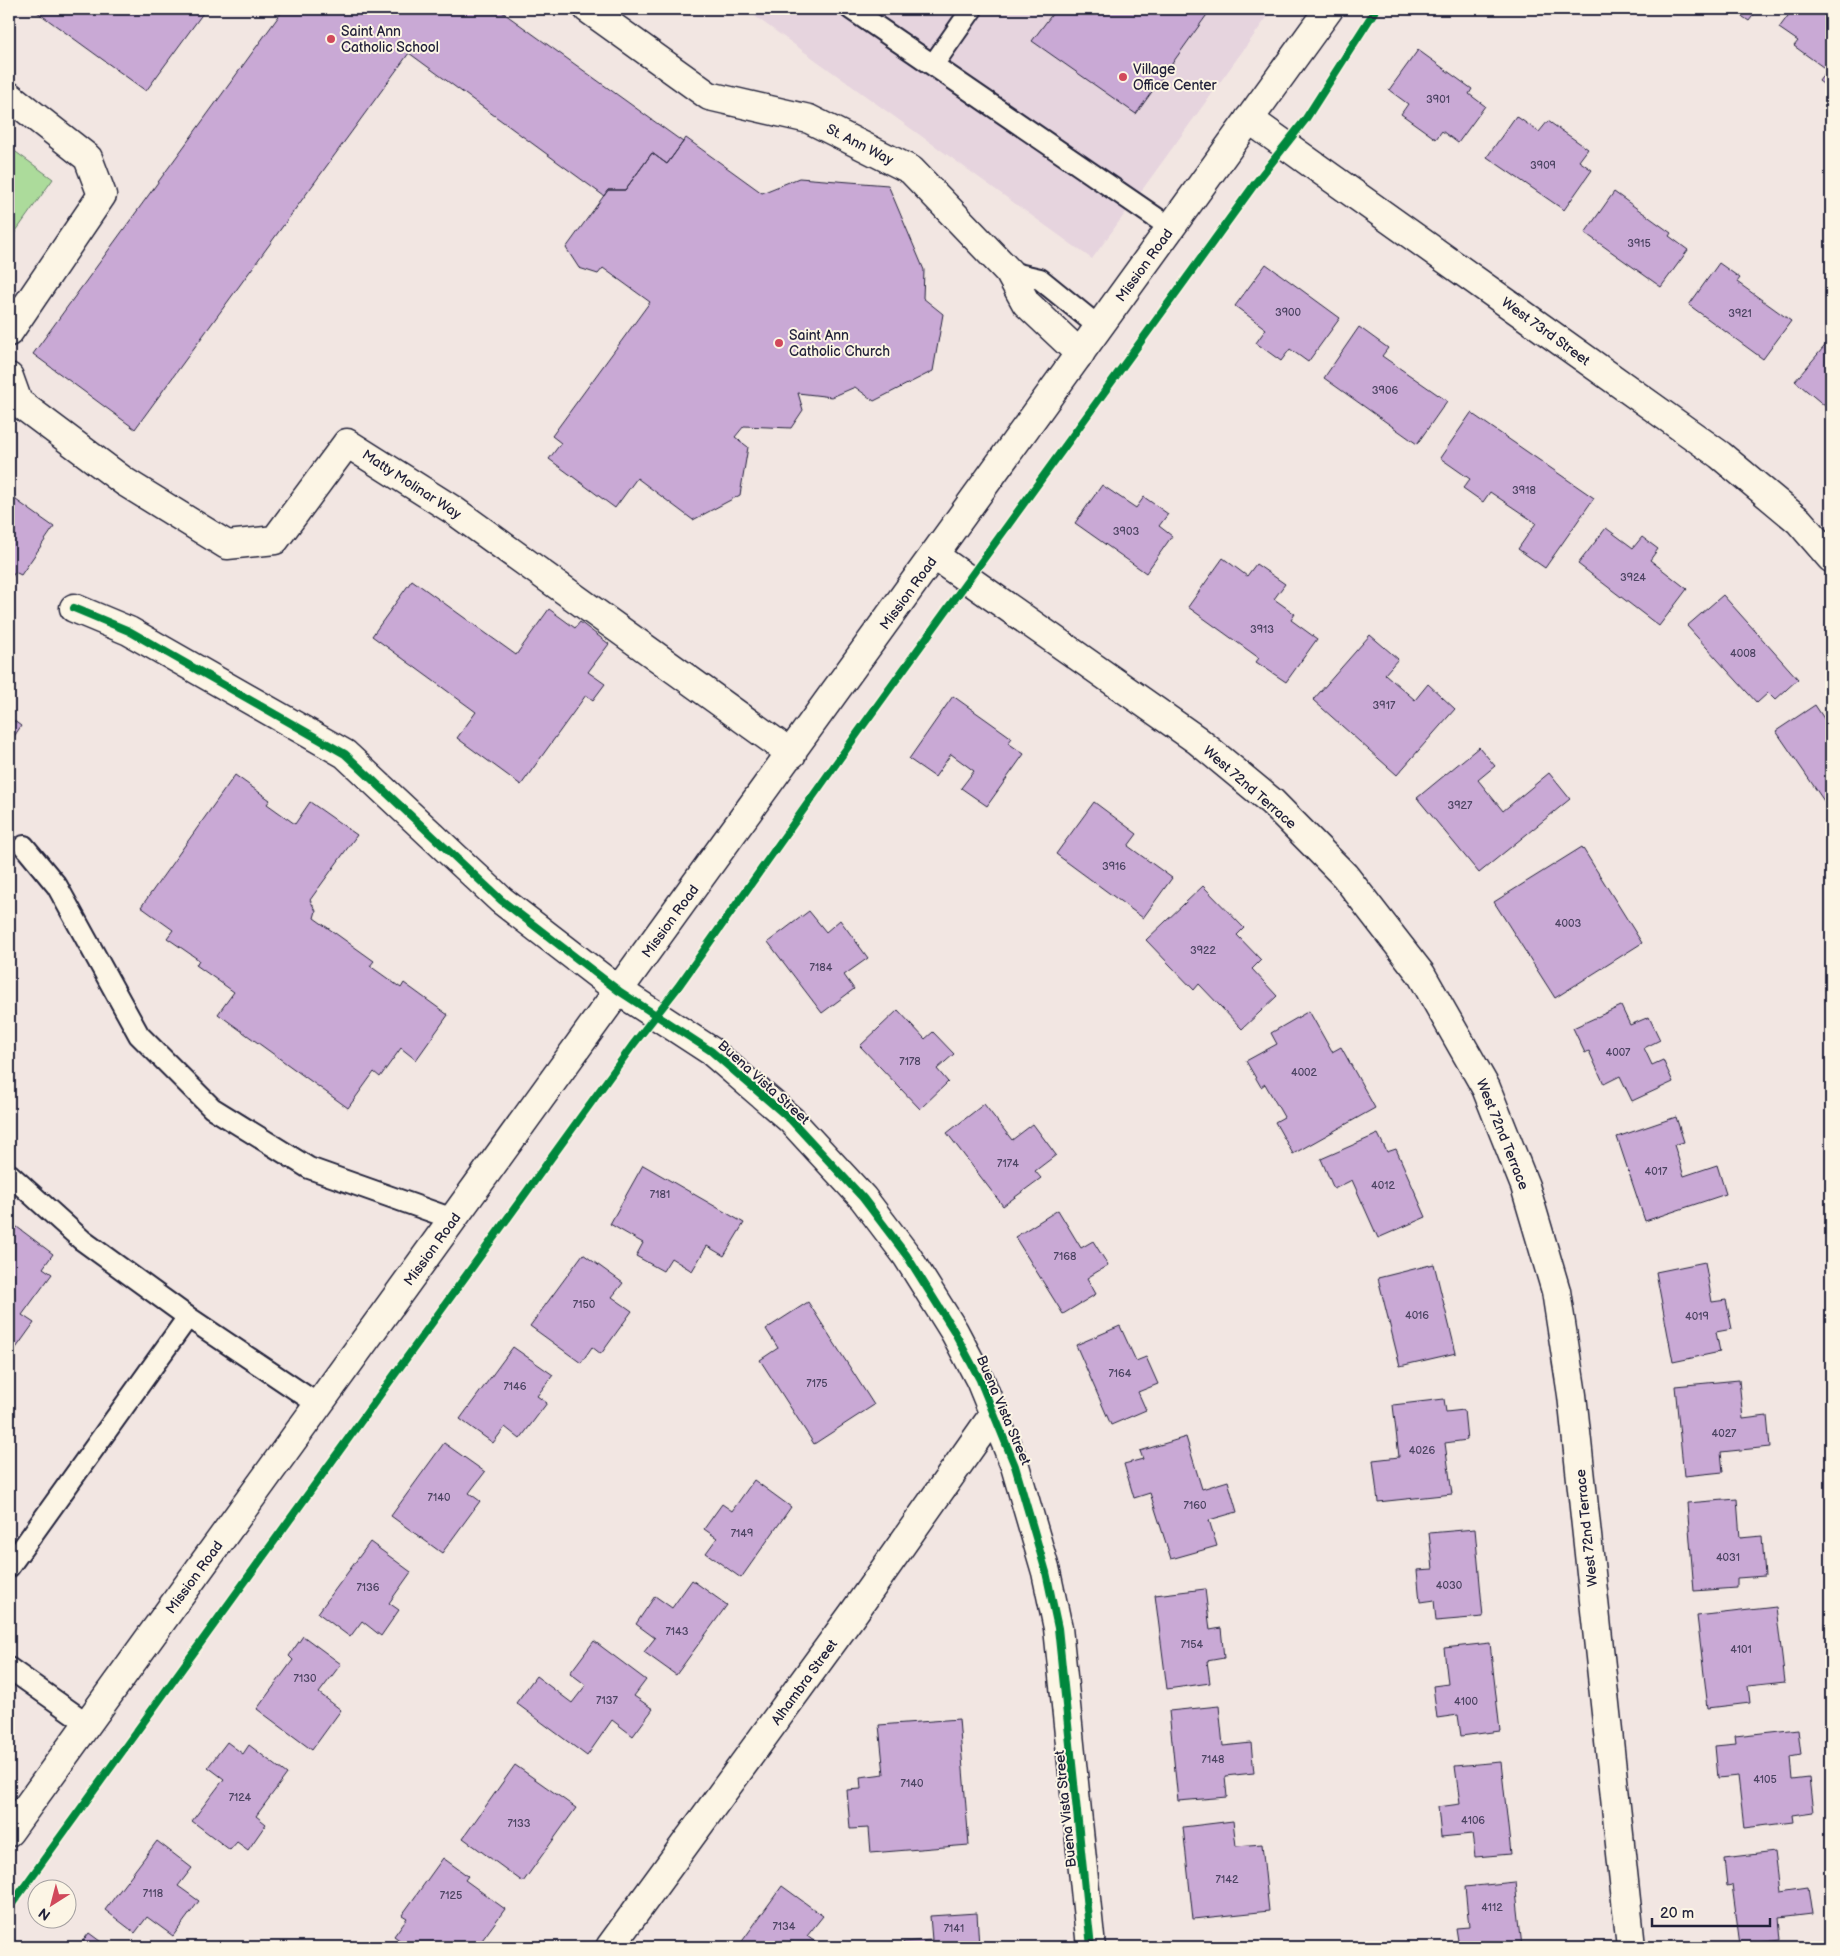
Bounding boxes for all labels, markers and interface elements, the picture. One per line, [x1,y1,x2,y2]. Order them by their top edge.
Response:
place label: Saint Ann Catholic School [341,23,439,56]
marker: Saint Ann Catholic School [325,33,337,45]
place label: Village Office Center [1133,61,1217,94]
marker: Village Office Center [1117,71,1129,83]
house number: 3901 [1426,93,1450,106]
street label: St. Ann Way [823,120,897,169]
house number: 3909 [1530,159,1556,172]
street label: Mission Road [1112,226,1177,305]
house number: 3915 [1627,237,1651,250]
street label: West 73rd Street [1498,294,1594,370]
house number: 3900 [1275,306,1302,319]
house number: 3921 [1728,307,1752,320]
place label: Saint Ann Catholic Church [789,327,890,360]
marker: Saint Ann Catholic Church [773,337,785,349]
house number: 3906 [1372,384,1398,397]
street label: Matty Molinar Way [359,446,465,523]
house number: 3918 [1512,484,1536,497]
house number: 3903 [1113,525,1139,538]
street label: Mission Road [876,554,941,633]
house number: 3924 [1620,571,1646,584]
house number: 3913 [1250,623,1274,636]
house number: 4008 [1730,647,1756,660]
house number: 3917 [1373,699,1396,712]
street label: West 72nd Terrace [1200,742,1300,833]
house number: 3927 [1447,799,1473,812]
house number: 3916 [1102,860,1126,873]
street label: Mission Road [638,882,703,961]
house number: 4003 [1555,917,1581,930]
house number: 3922 [1190,944,1217,957]
house number: 7184 [810,961,833,974]
street label: Buena Vista Street [714,1037,814,1128]
house number: 4007 [1605,1046,1631,1059]
house number: 7178 [899,1055,921,1068]
house number: 4002 [1291,1066,1318,1079]
street label: West 72nd Terrace [1473,1076,1533,1192]
house number: 7174 [997,1157,1019,1170]
house number: 4017 [1645,1165,1668,1178]
house number: 4012 [1371,1179,1395,1192]
house number: 7181 [650,1188,670,1201]
street label: Mission Road [400,1210,465,1289]
house number: 7168 [1054,1250,1076,1263]
house number: 7150 [573,1298,596,1311]
house number: 4016 [1405,1309,1429,1322]
house number: 4019 [1685,1310,1709,1323]
street label: Buena Vista Street [973,1353,1035,1468]
house number: 7164 [1108,1367,1132,1380]
house number: 7175 [806,1377,828,1390]
house number: 7146 [503,1380,527,1393]
house number: 4027 [1711,1427,1737,1440]
house number: 4026 [1409,1444,1435,1457]
street label: West 72nd Terrace [1572,1468,1601,1588]
house number: 7140 [428,1491,451,1504]
house number: 7160 [1184,1499,1207,1512]
house number: 7149 [731,1527,753,1540]
street label: Mission Road [162,1538,227,1617]
house number: 4031 [1716,1551,1740,1564]
house number: 4030 [1436,1579,1463,1592]
house number: 7136 [356,1581,380,1594]
house number: 7143 [665,1625,689,1638]
street label: Alhambra Street [768,1636,842,1728]
house number: 7154 [1181,1638,1204,1651]
house number: 4101 [1730,1643,1752,1656]
house number: 7130 [294,1672,317,1685]
house number: 7137 [596,1694,619,1707]
house number: 4100 [1454,1695,1478,1708]
street label: Buena Vista Street [1051,1749,1080,1868]
house number: 7148 [1202,1753,1224,1766]
house number: 4105 [1753,1773,1777,1786]
house number: 7140 [901,1777,924,1790]
house number: 7124 [229,1791,252,1804]
house number: 4106 [1461,1814,1485,1827]
house number: 7133 [507,1817,531,1830]
house number: 7142 [1216,1873,1239,1886]
north arrow [28,1878,78,1928]
house number: 7118 [143,1887,163,1900]
house number: 7125 [440,1889,462,1902]
scale bar [1652,1896,1770,1928]
house number: 4112 [1481,1901,1503,1914]
text: N [35,1904,54,1924]
text: 20 m [1660,1904,1694,1923]
house number: 7134 [772,1920,796,1933]
house number: 7141 [944,1922,964,1935]

